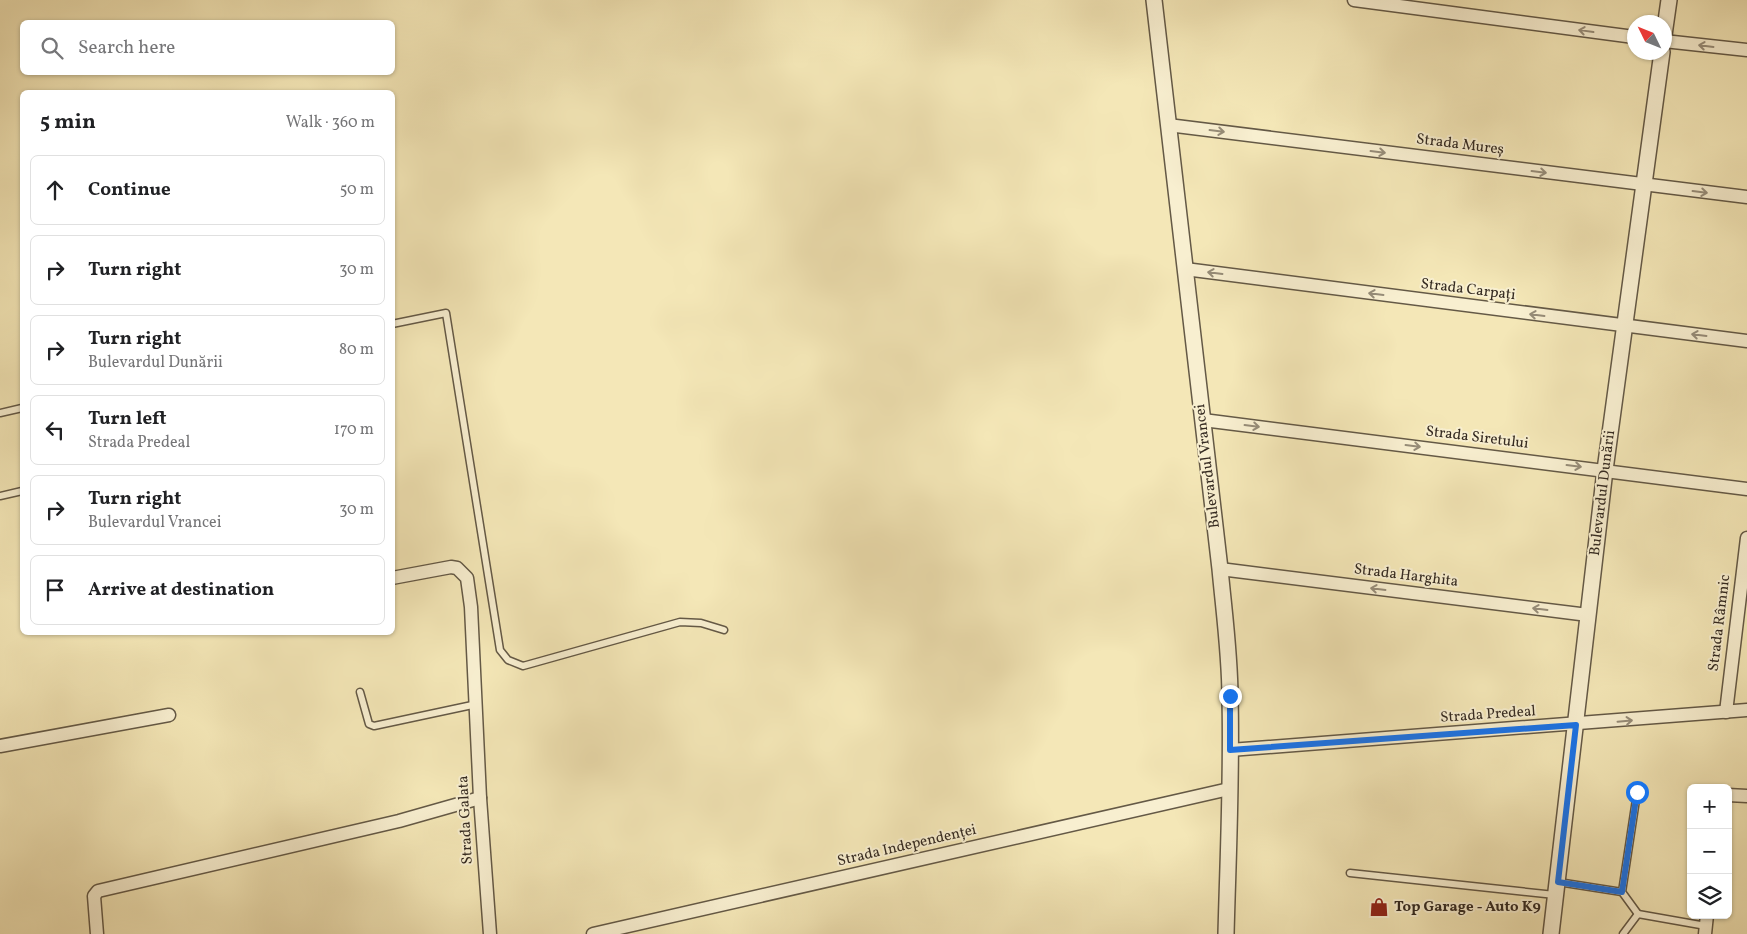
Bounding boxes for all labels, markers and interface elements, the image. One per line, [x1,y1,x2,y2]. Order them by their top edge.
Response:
north arrow [1627,15,1672,60]
search box [20,20,395,75]
one-way arrow [1578,26,1594,36]
icon: search [38,34,66,62]
text: Search here [78,35,175,61]
one-way arrow [1698,41,1714,51]
text: 5 min [40,108,96,137]
text: Walk · 360 m [286,112,375,134]
one-way arrow [1208,126,1224,136]
street label: Strada Mureș [1415,129,1505,161]
one-way arrow [1369,147,1385,157]
one-way arrow [1531,167,1547,177]
icon: ahead [41,176,69,204]
text: Continue [88,177,171,203]
text: 50 m [340,179,374,201]
one-way arrow [1692,187,1708,197]
icon: right [41,256,69,284]
text: Turn right [88,257,181,283]
text: 30 m [339,259,374,281]
one-way arrow [1207,268,1223,278]
street label: Strada Carpați [1419,274,1517,306]
one-way arrow [1369,289,1385,299]
one-way arrow [1530,310,1546,320]
text: Turn right [88,326,181,352]
one-way arrow [1691,330,1707,340]
icon: right [41,336,69,364]
text: 80 m [339,339,374,361]
text: Bulevardul Dunării [88,352,223,374]
street label: Bulevardul Vrancei [1190,403,1226,529]
text: Turn left [88,406,167,432]
icon: left [41,416,69,444]
text: 170 m [334,419,374,441]
one-way arrow [1243,421,1259,431]
street label: Strada Siretului [1424,421,1530,455]
street label: Bulevardul Dunării [1585,429,1621,557]
text: Strada Predeal [88,432,190,454]
one-way arrow [1405,441,1421,451]
one-way arrow [1566,461,1582,471]
text: Turn right [88,486,181,512]
icon: right [41,496,69,524]
text: 30 m [339,499,374,521]
text: Bulevardul Vrancei [88,512,222,534]
street label: Strada Harghita [1353,559,1459,593]
street label: Strada Râmnic [1704,573,1736,673]
icon: arrive [41,576,69,604]
text: Arrive at destination [88,577,274,603]
one-way arrow [1371,584,1387,594]
one-way arrow [1532,604,1548,614]
route end [1219,685,1242,708]
street label: Strada Predeal [1439,701,1537,729]
one-way arrow [1616,716,1632,725]
street label: Strada Galata [453,775,479,865]
route start [1626,781,1649,804]
map controls [1687,784,1732,919]
button: + [1687,784,1732,829]
street label: Strada Independenței [835,820,979,872]
button: − [1687,829,1732,874]
button: layers [1687,874,1732,919]
shop icon: Top Garage - Auto K9 [1368,896,1390,918]
place label: Top Garage - Auto K9 [1394,897,1541,918]

